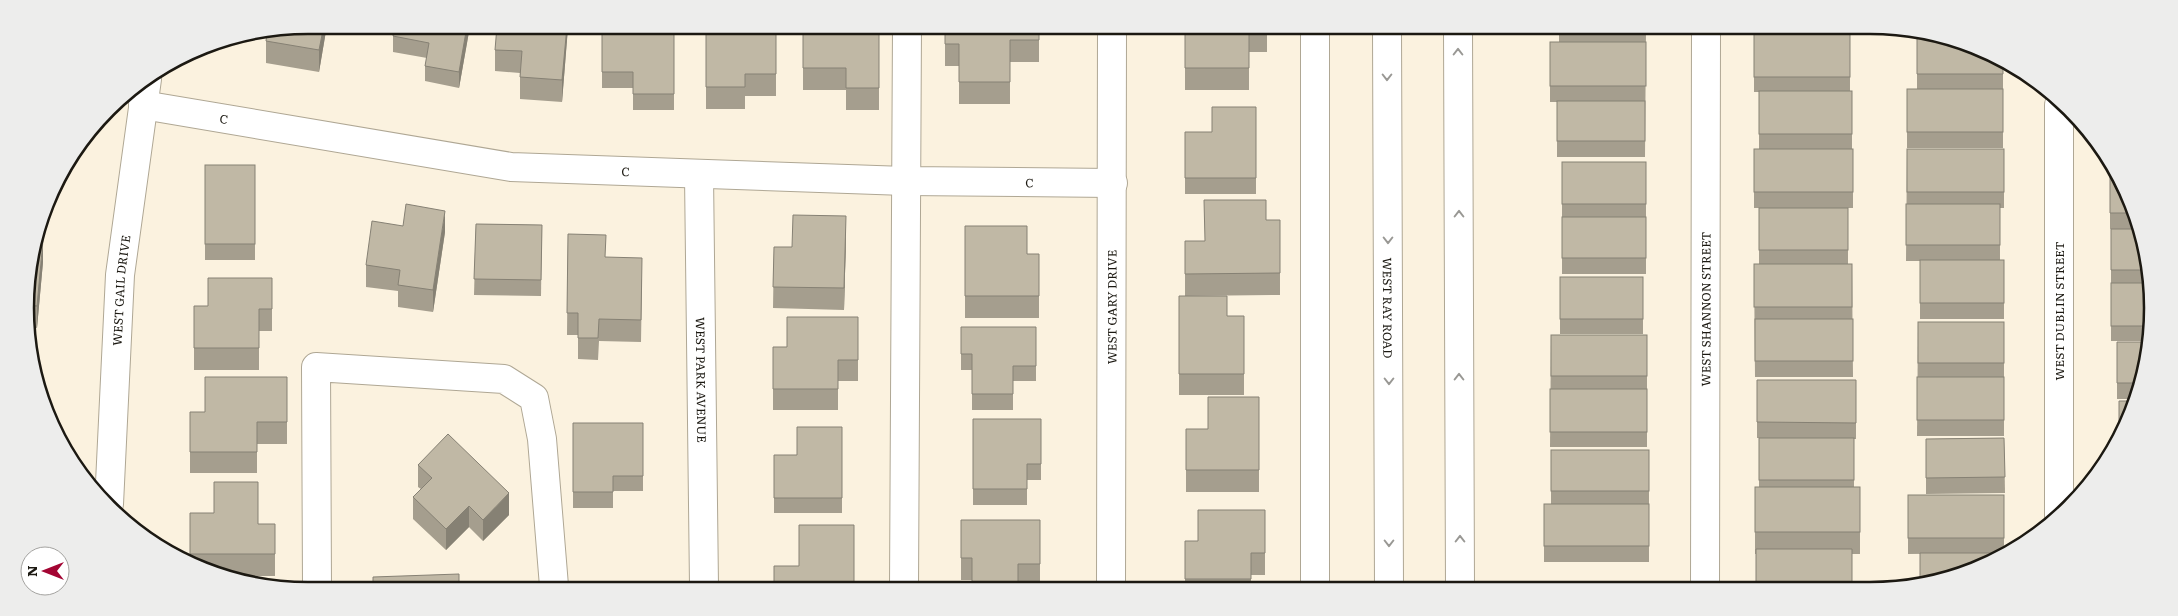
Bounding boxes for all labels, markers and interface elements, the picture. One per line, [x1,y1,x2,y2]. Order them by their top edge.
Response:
one-way arrow [1453,47,1463,55]
one-way arrow [1382,74,1392,82]
street label: C [218,109,229,128]
street label: C [621,162,630,180]
street label: C [1025,173,1034,191]
one-way arrow [1454,210,1464,218]
street label: WEST SHANNON STREET [1696,231,1715,386]
street label: WEST GAIL DRIVE [108,234,134,346]
one-way arrow [1383,236,1393,244]
street label: WEST DUBLIN STREET [2050,241,2068,381]
street label: WEST GARY DRIVE [1102,249,1121,364]
street label: WEST RAY ROAD [1379,257,1397,359]
street label: WEST PARK AVENUE [692,317,711,443]
one-way arrow [1454,372,1464,380]
one-way arrow [1384,378,1394,385]
one-way arrow [1455,535,1465,542]
one-way arrow [1384,540,1394,548]
north arrow [20,546,70,596]
text: N [21,565,41,577]

